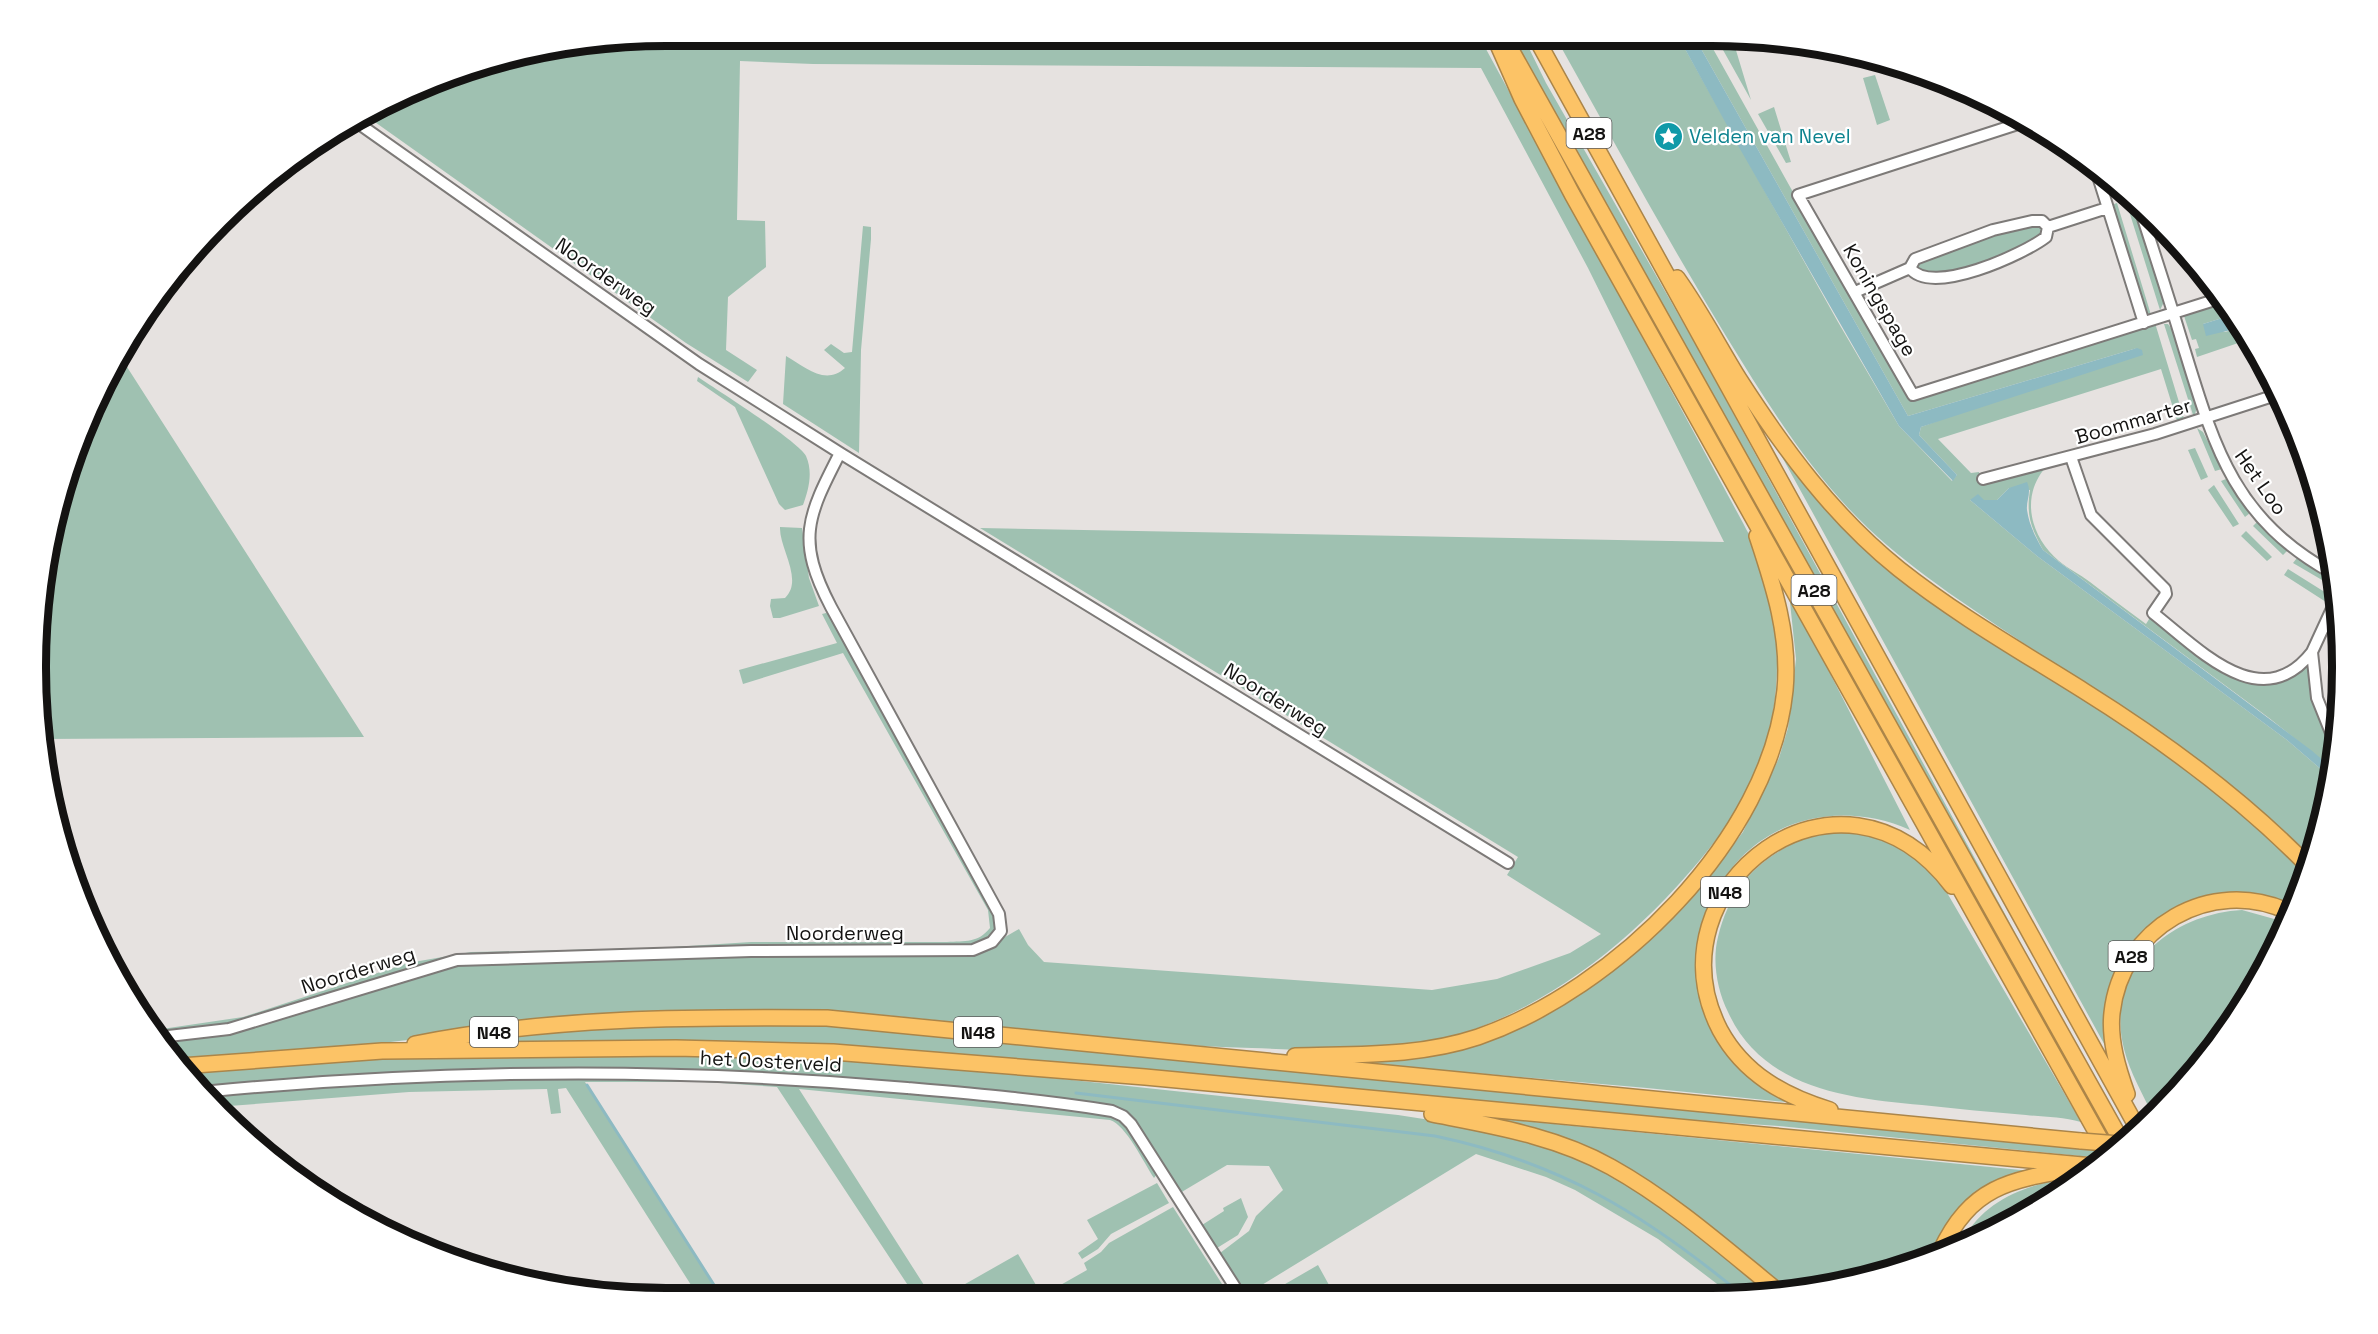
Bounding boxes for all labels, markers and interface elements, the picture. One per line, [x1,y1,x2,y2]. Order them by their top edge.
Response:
road number: A28 [1566,118,1612,148]
place icon: Velden van Nevel [1652,120,1684,152]
place label: Velden van Nevel [1689,123,1851,149]
street label: Noorderweg [550,232,662,320]
street label: Koningspage [1837,239,1923,361]
street label: Boommarter [2072,392,2194,450]
street label: Het Loo [2229,444,2293,520]
road number: A28 [1792,575,1836,605]
street label: Noorderweg [1219,657,1333,741]
road number: N48 [1701,877,1749,907]
street label: Noorderweg [786,920,904,946]
street label: Noorderweg [298,940,418,1000]
road number: A28 [2108,941,2154,971]
road number: N48 [470,1017,518,1047]
road number: N48 [954,1017,1002,1047]
street label: het Oosterveld [699,1044,843,1078]

